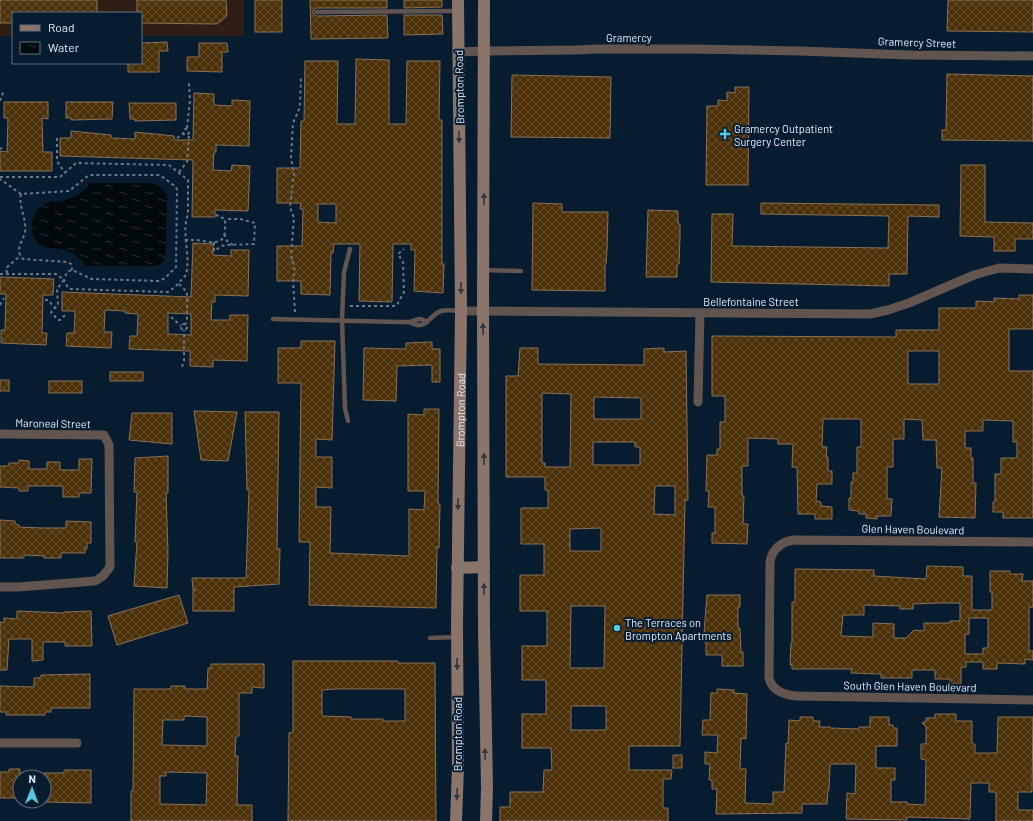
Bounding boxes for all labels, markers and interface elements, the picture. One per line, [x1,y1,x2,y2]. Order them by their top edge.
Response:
legend [12,12,142,64]
text: Road [48,20,75,34]
street label: Gramercy [606,31,652,44]
street label: Gramercy Street [878,34,956,50]
text: Water [48,40,80,54]
street label: Brompton Road [452,50,466,124]
place label: Gramercy Outpatient Surgery Center [734,122,833,148]
marker: Gramercy Outpatient Surgery Center [719,128,731,140]
one-way arrow [456,131,462,144]
one-way arrow [481,192,487,205]
one-way arrow [458,282,464,295]
street label: Bellefontaine Street [703,295,799,308]
one-way arrow [480,322,486,335]
street label: Brompton Road [453,373,467,447]
street label: Maroneal Street [15,416,91,430]
one-way arrow [481,452,487,465]
one-way arrow [455,498,461,511]
street label: Glen Haven Boulevard [862,522,964,536]
one-way arrow [481,582,487,595]
place label: The Terraces on Brompton Apartments [625,616,732,642]
marker: The Terraces on Brompton Apartments [612,623,622,633]
one-way arrow [454,658,460,671]
street label: South Glen Haven Boulevard [843,678,977,694]
street label: Brompton Road [451,697,464,771]
one-way arrow [482,747,488,760]
north arrow [12,769,52,809]
text: N [28,772,36,785]
one-way arrow [454,788,460,801]

